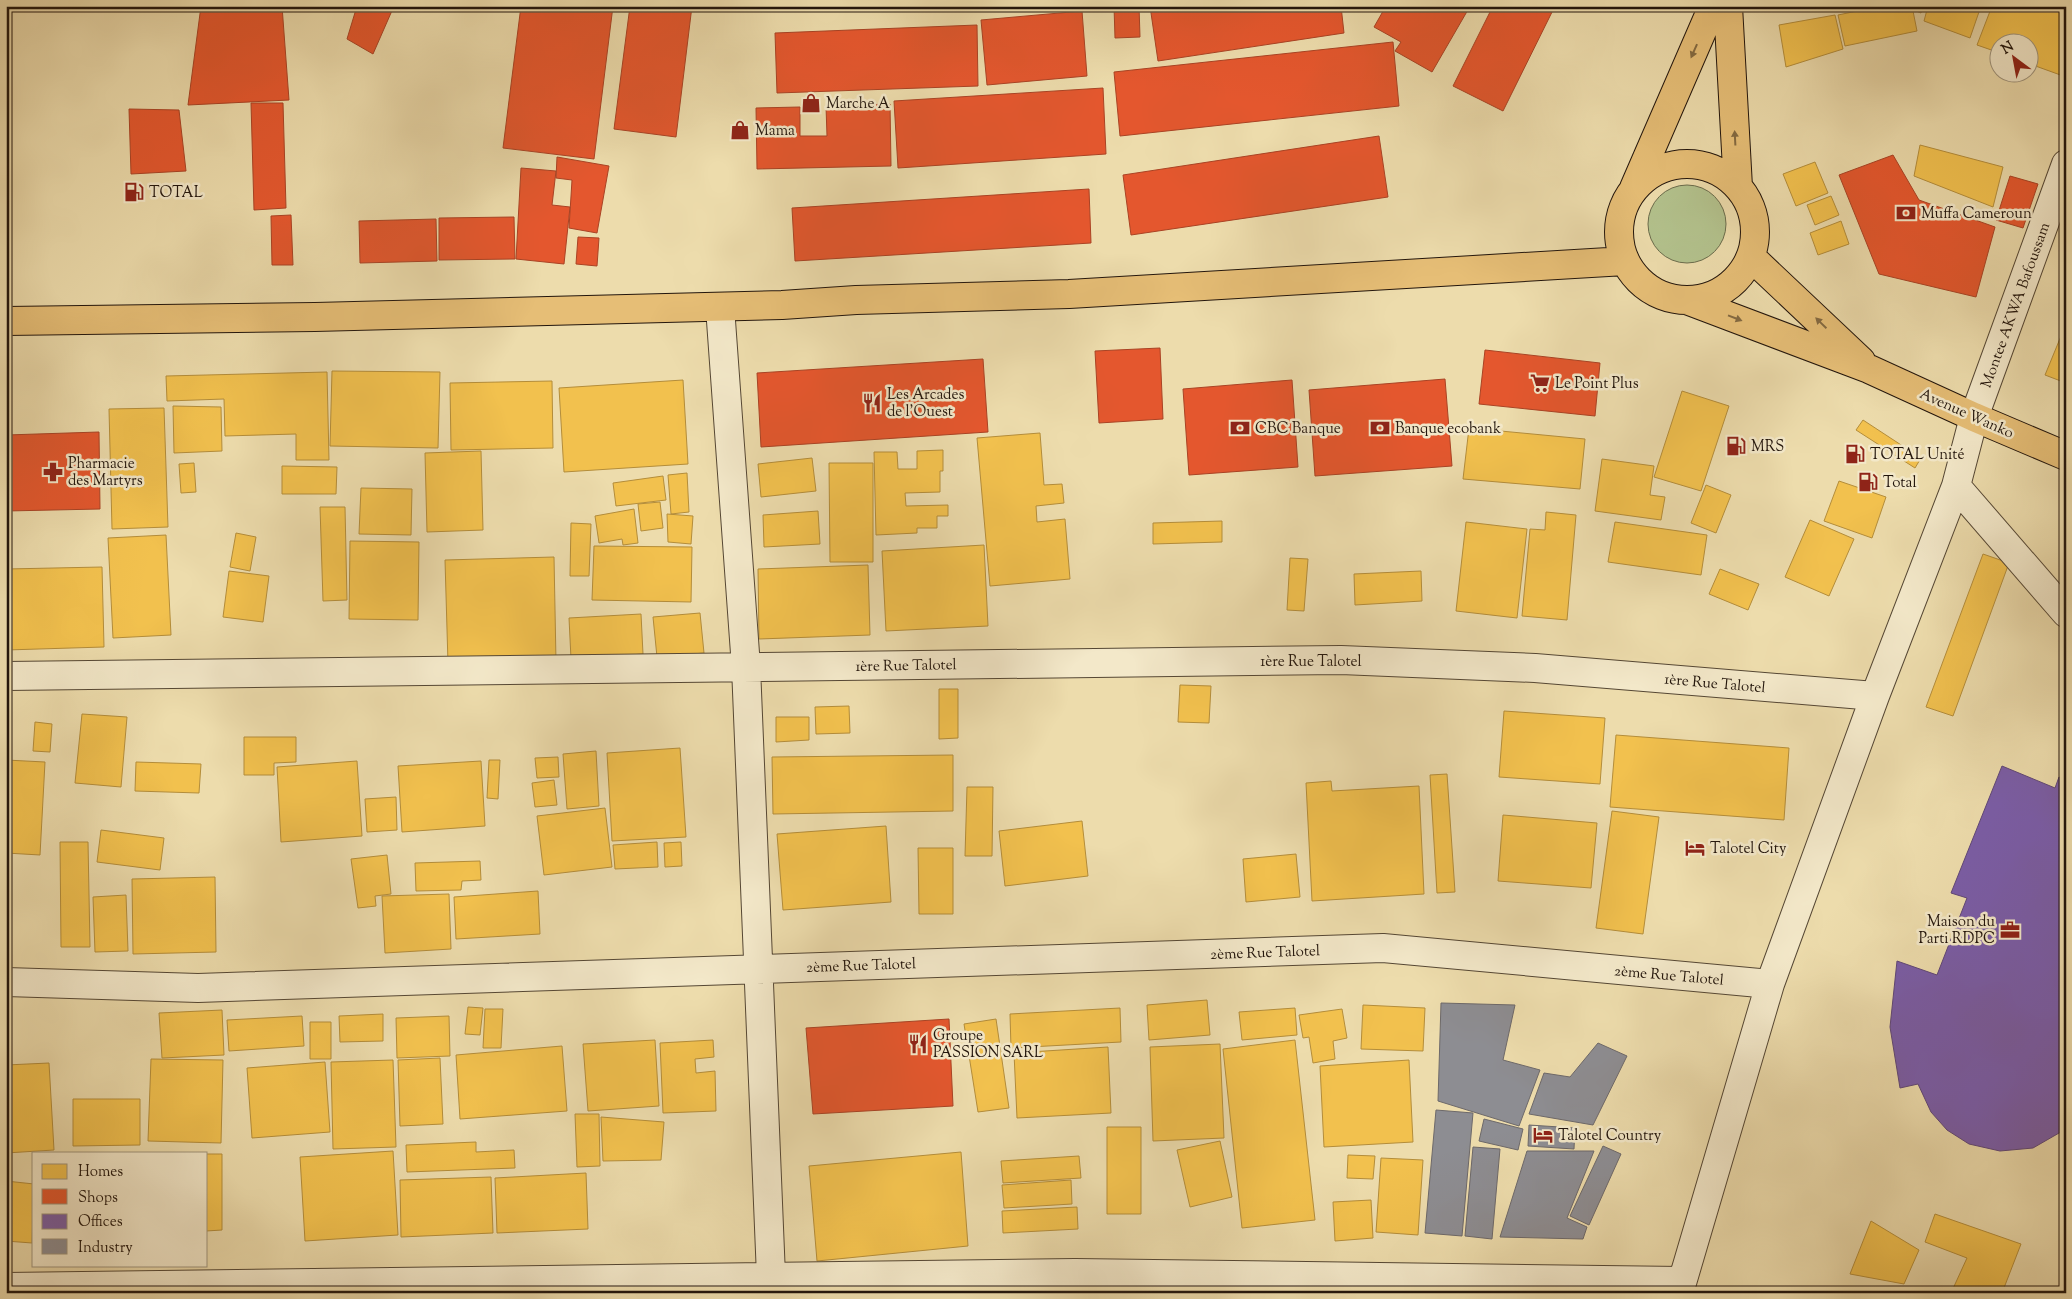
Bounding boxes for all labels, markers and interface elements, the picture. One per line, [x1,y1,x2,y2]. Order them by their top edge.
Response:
north arrow [1990,32,2040,82]
text: N [1998,37,2018,60]
one-way arrow [1689,44,1697,58]
shop icon: Marche A [800,92,822,114]
place label: Marche A [826,94,890,115]
shop icon: Mama [729,119,751,141]
place label: Mama [755,121,795,142]
one-way arrow [1731,130,1739,146]
fuel station icon: TOTAL [123,181,145,203]
place label: TOTAL [149,183,203,204]
bank icon: Muffa Cameroun [1895,202,1917,224]
place label: Muffa Cameroun [1921,204,2032,225]
street label: Montee AKWA Bafoussam [1977,219,2056,391]
one-way arrow [1728,314,1743,322]
one-way arrow [1815,317,1827,329]
supermarket icon: Le Point Plus [1529,372,1551,394]
place label: Le Point Plus [1555,374,1639,395]
street label: Avenue Wanko [1916,384,2017,444]
place label: Les Arcades de l'Ouest [887,385,964,423]
restaurant icon: Les Arcades de l'Ouest [861,392,883,414]
bank icon: CBC Banque [1229,417,1251,439]
bank icon: Banque ecobank [1369,417,1391,439]
place label: CBC Banque [1255,419,1341,440]
place label: Banque ecobank [1395,419,1501,440]
fuel station icon: MRS [1725,435,1747,457]
place label: MRS [1751,437,1784,458]
fuel station icon: TOTAL Unité [1844,443,1866,465]
place label: TOTAL Unité [1870,445,1964,466]
place label: Pharmacie des Martyrs [68,454,143,492]
pharmacy icon: Pharmacie des Martyrs [42,461,64,483]
fuel station icon: Total [1857,471,1879,493]
place label: Total [1883,473,1917,494]
street label: 1ère Rue Talotel [1260,652,1362,673]
street label: 1ère Rue Talotel [855,655,957,678]
street label: 1ère Rue Talotel [1663,670,1766,699]
hotel icon: Talotel City [1684,837,1706,859]
place label: Talotel City [1710,839,1787,860]
place label: Maison du Parti RDPC [1919,912,1995,950]
office icon: Maison du Parti RDPC [1999,919,2021,941]
street label: 2ème Rue Talotel [1210,941,1320,966]
street label: 2ème Rue Talotel [806,954,916,979]
street label: 2ème Rue Talotel [1613,961,1725,992]
place label: Groupe PASSION SARL [933,1026,1043,1064]
restaurant icon: Groupe PASSION SARL [907,1033,929,1055]
hotel icon: Talotel Country [1532,1124,1554,1146]
place label: Talotel Country [1558,1126,1662,1147]
legend [32,1152,208,1266]
text: Homes [78,1162,123,1183]
text: Shops [78,1188,118,1209]
text: Offices [78,1212,123,1233]
text: Industry [78,1238,133,1259]

